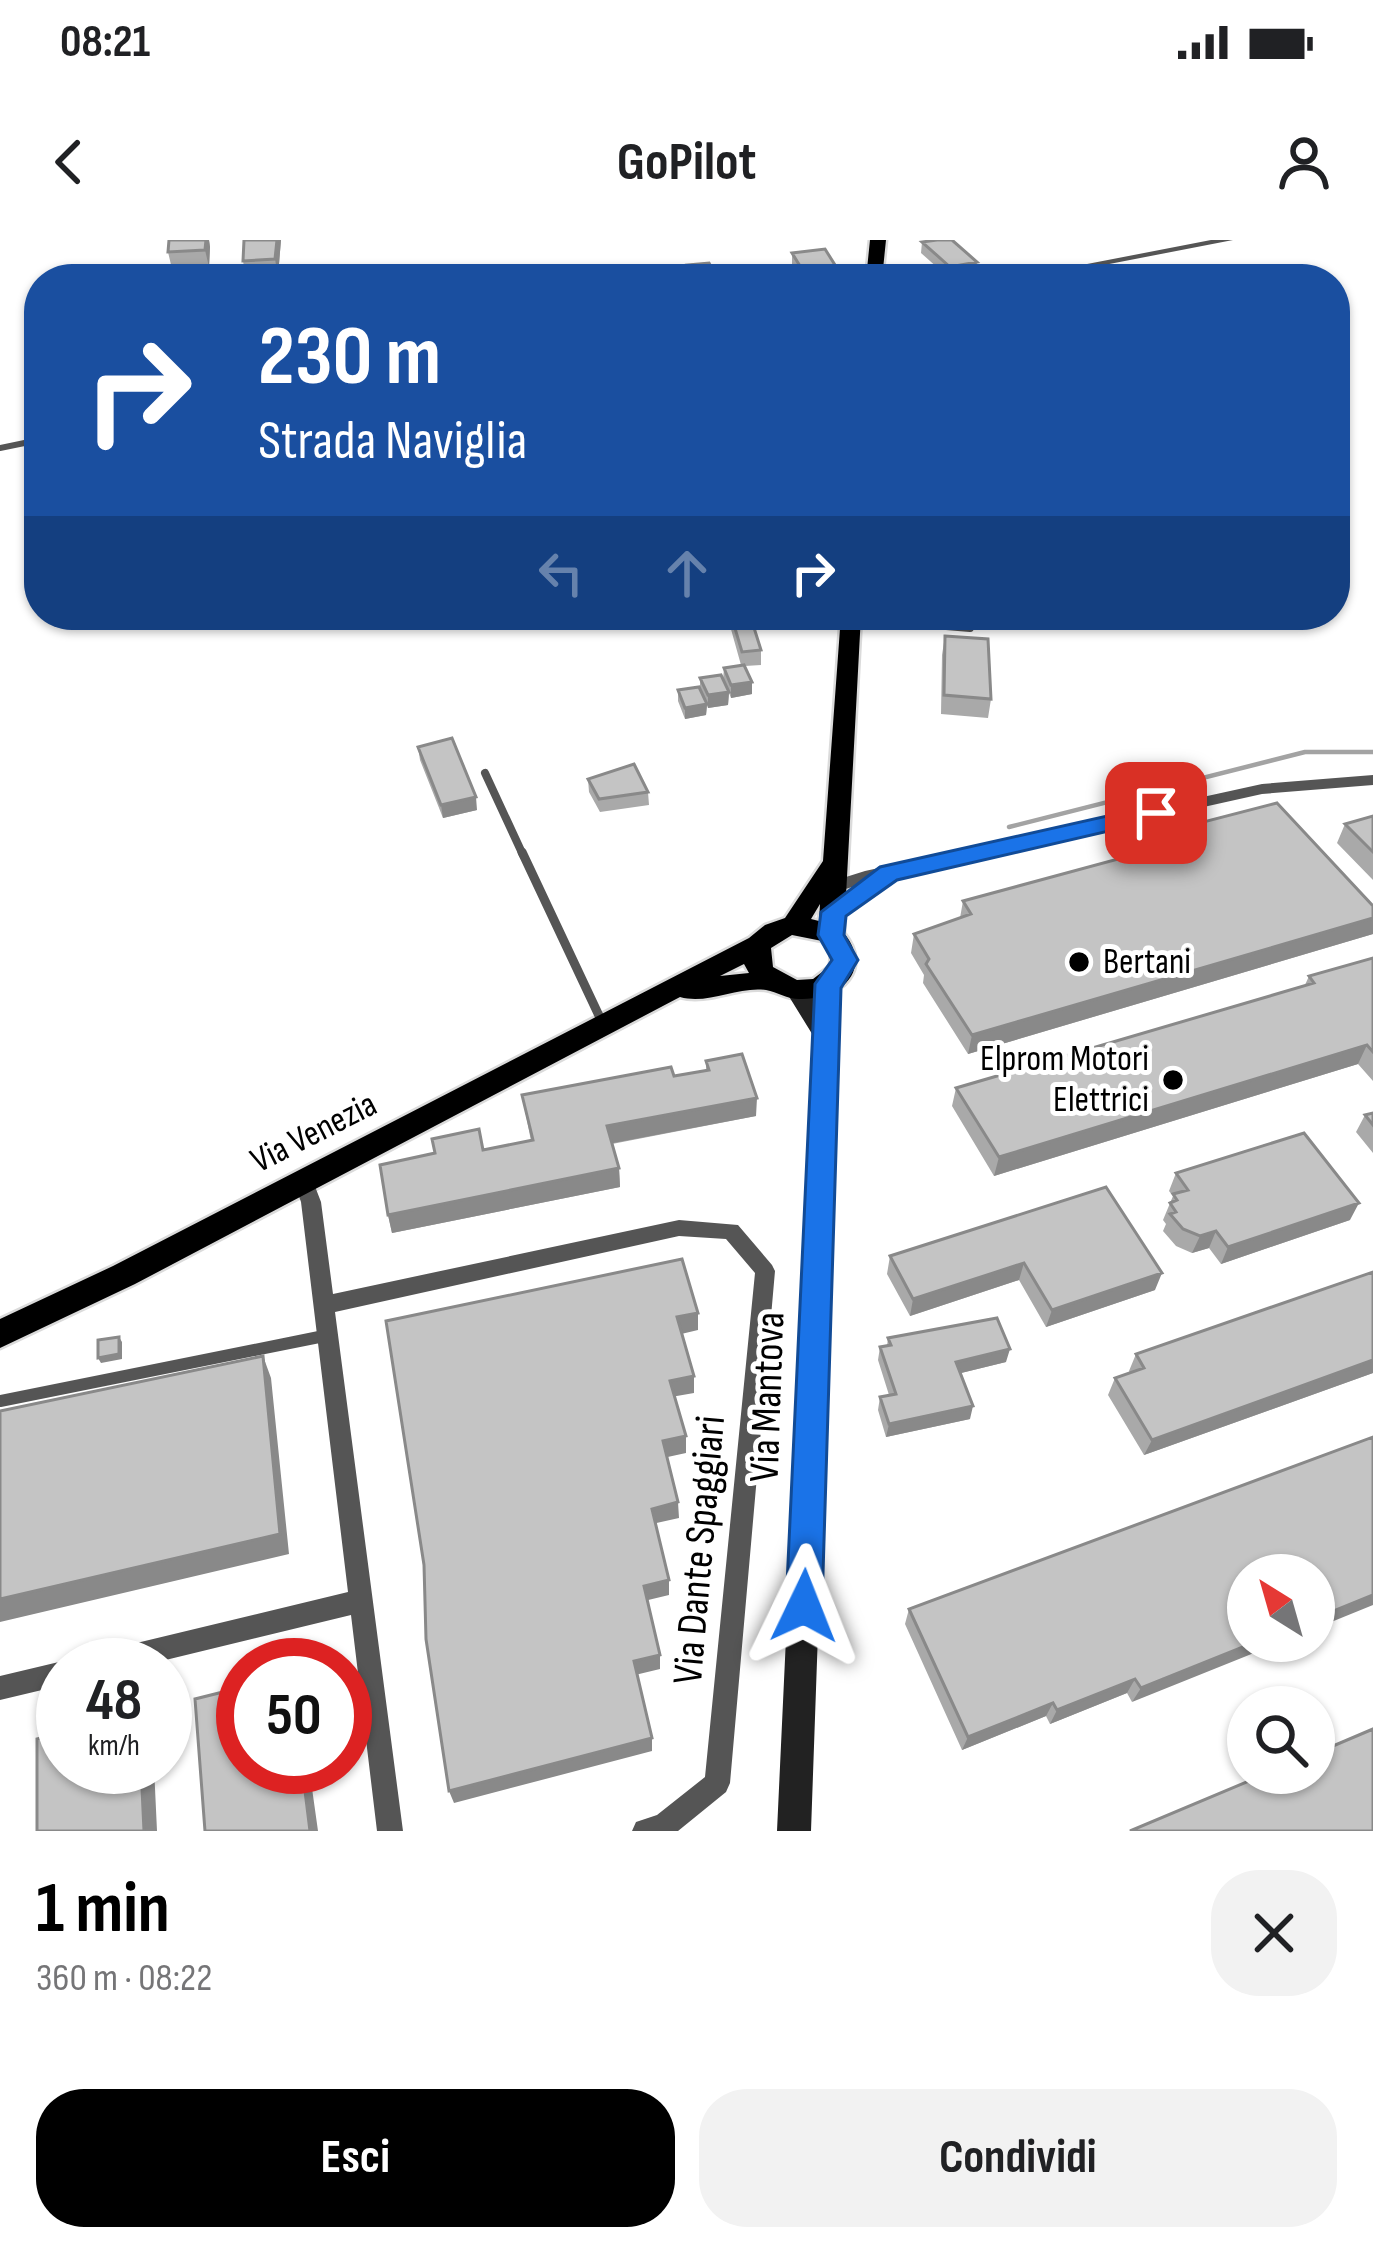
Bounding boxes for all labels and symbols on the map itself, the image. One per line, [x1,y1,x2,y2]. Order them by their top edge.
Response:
pin [1105,762,1207,864]
place label: Bertani [1103,941,1191,984]
marker: Bertani [1066,949,1092,975]
place label: Elprom Motori Elettrici [980,1038,1149,1122]
marker: Elprom Motori Elettrici [1160,1067,1186,1093]
street label: Via Venezia [244,1083,384,1183]
street label: Via Mantova [740,1311,796,1483]
street label: Via Dante Spaggiari [663,1414,737,1686]
position arrow [741,1543,867,1669]
north arrow [1227,1554,1335,1662]
speed limit sign: 50 [216,1638,372,1794]

